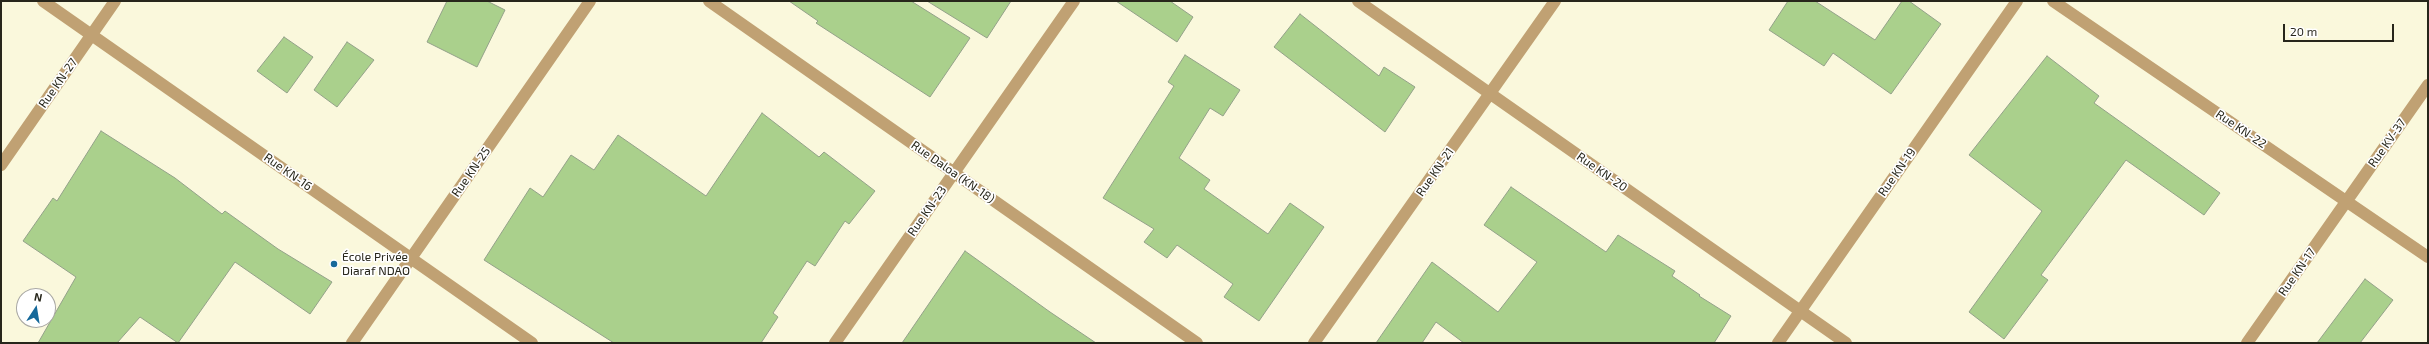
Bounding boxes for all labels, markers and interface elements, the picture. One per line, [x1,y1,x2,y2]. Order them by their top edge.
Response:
scale bar [2285,16,2396,42]
text: 20 m [2290,24,2317,38]
street label: Rue KN-27 [36,55,80,111]
street label: Rue KN-22 [2213,107,2269,151]
street label: Rue KV-37 [2365,116,2409,170]
street label: Rue Daloa (KN-18) [909,138,997,206]
street label: Rue KN-25 [449,144,493,200]
street label: Rue KN-21 [1413,145,1457,199]
street label: Rue KN-19 [1875,145,1919,199]
street label: Rue KN-20 [1574,149,1630,195]
street label: Rue KN-16 [261,150,315,194]
street label: Rue KN-23 [905,183,949,239]
street label: Rue KN-17 [2275,245,2319,299]
place label: École Privée Diaraf NDAO [342,250,410,278]
marker: École Privée Diaraf NDAO [329,259,339,269]
north arrow [16,288,56,328]
text: N [33,290,44,304]

